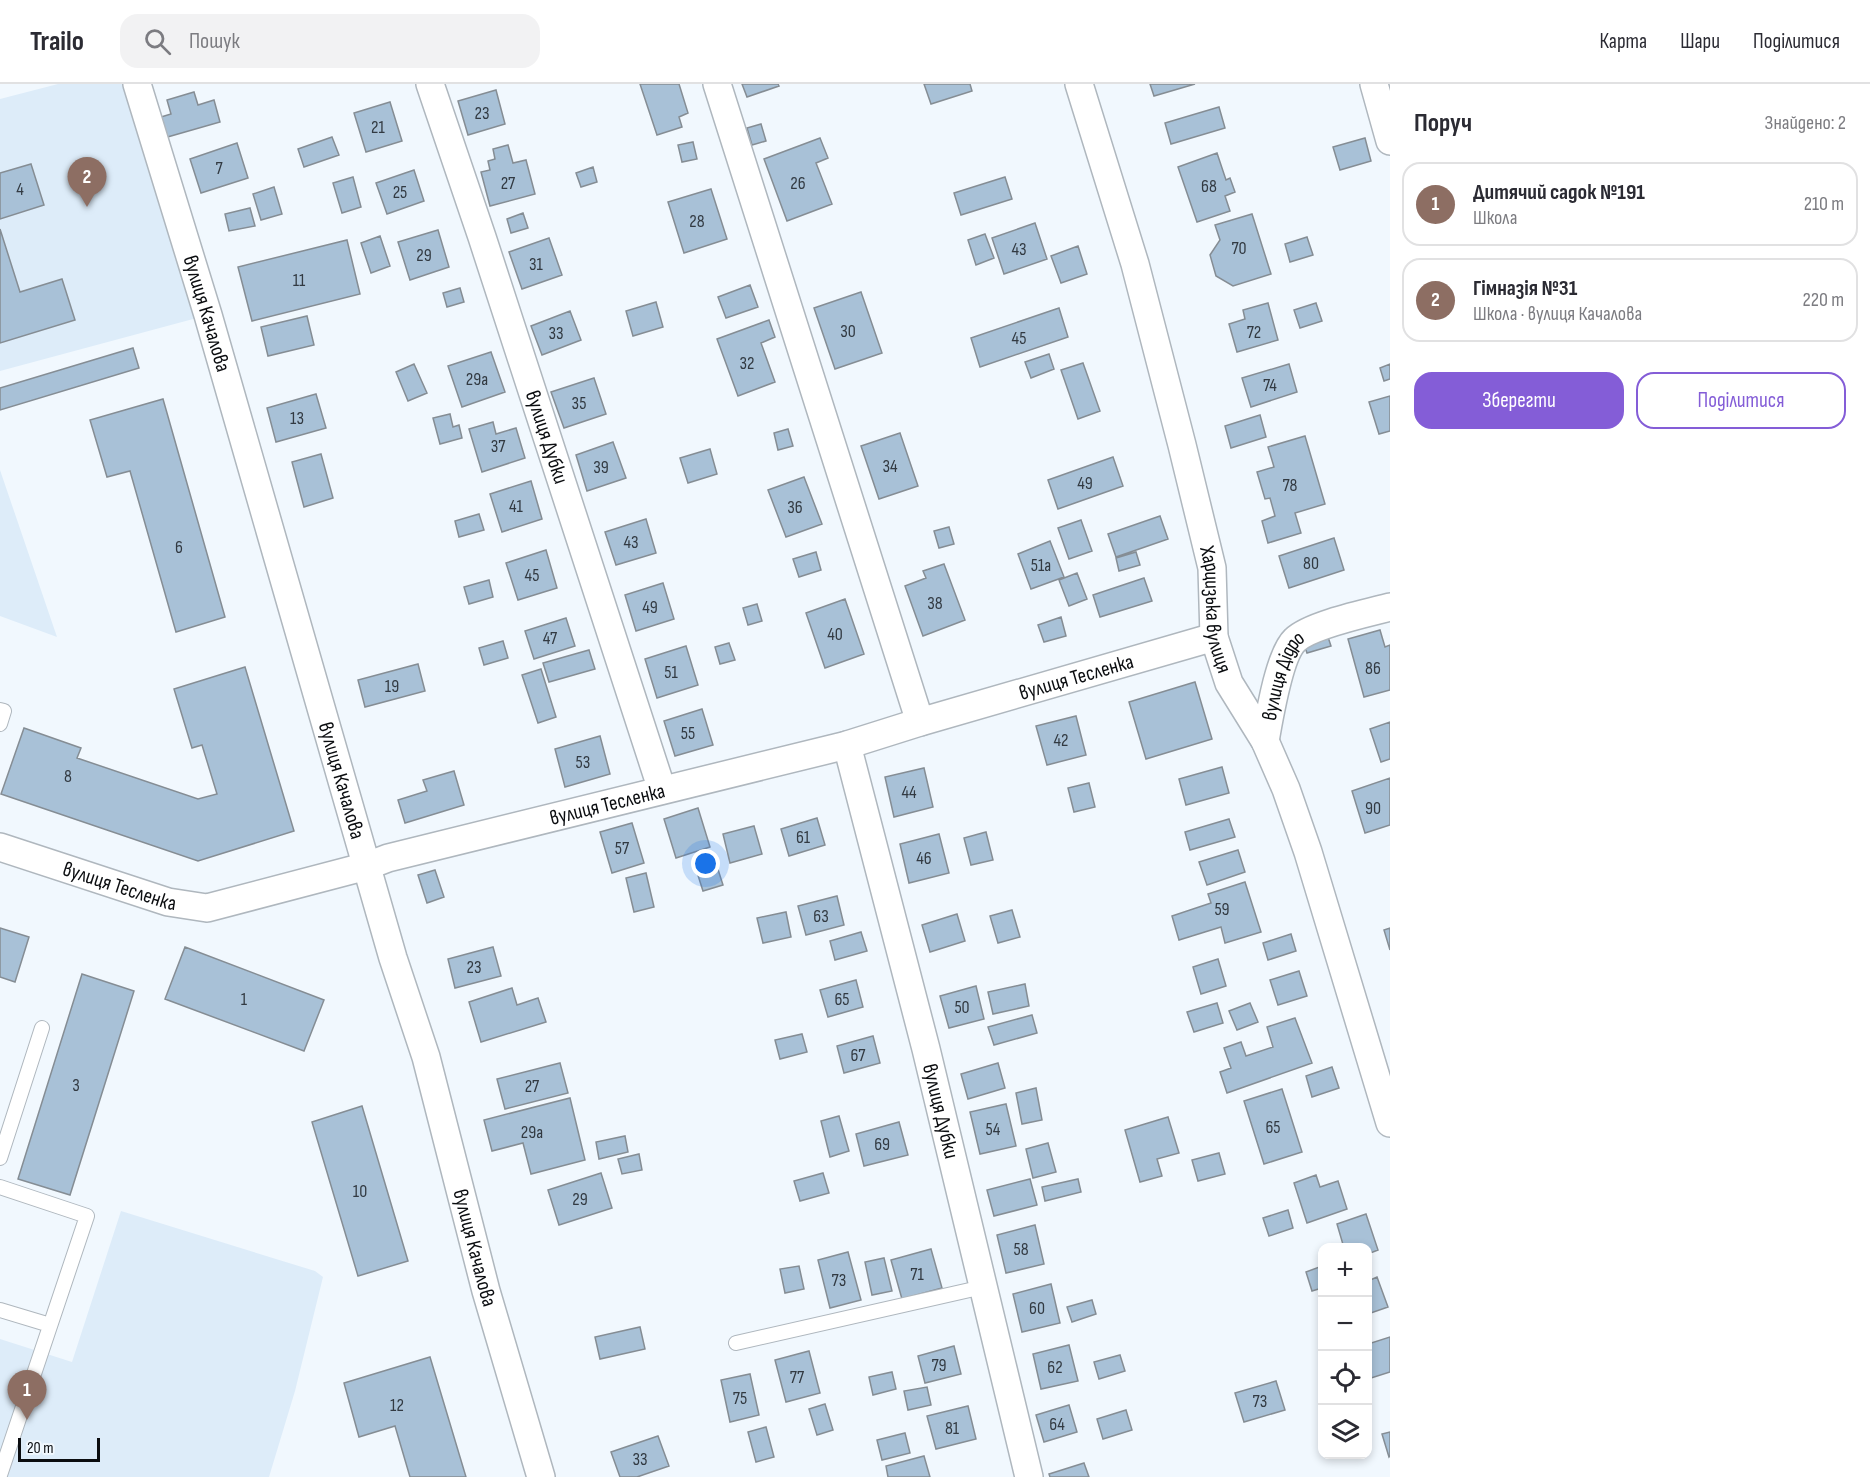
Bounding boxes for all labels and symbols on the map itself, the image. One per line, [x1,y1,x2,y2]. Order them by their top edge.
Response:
house number: 23 [475,103,490,124]
house number: 21 [371,117,386,138]
pin: 2 [68,158,106,207]
house number: 7 [215,158,223,179]
house number: 27 [501,173,516,194]
house number: 26 [790,173,806,194]
house number: 68 [1201,176,1217,197]
house number: 4 [16,179,24,200]
house number: 25 [393,182,407,203]
house number: 28 [689,211,705,232]
house number: 70 [1231,238,1247,259]
house number: 43 [1011,239,1027,260]
house number: 29 [416,245,432,266]
street label: вулиця Качалова [177,252,236,375]
house number: 31 [529,254,544,275]
house number: 11 [293,270,306,291]
house number: 30 [840,321,856,342]
house number: 72 [1247,322,1261,343]
house number: 33 [548,323,564,344]
house number: 45 [1012,328,1026,349]
house number: 32 [740,353,754,374]
house number: 29а [466,369,488,390]
house number: 74 [1263,375,1277,396]
street label: вулиця Дубки [520,387,573,487]
house number: 35 [572,393,586,414]
house number: 13 [290,408,304,429]
house number: 37 [491,436,506,457]
house number: 34 [882,456,898,477]
house number: 39 [593,457,609,478]
house number: 49 [1077,473,1093,494]
house number: 78 [1282,475,1298,496]
house number: 41 [509,496,524,517]
house number: 36 [787,497,803,518]
house number: 43 [623,532,639,553]
house number: 6 [175,537,183,558]
street label: Харцизька вулиця [1194,543,1237,676]
house number: 80 [1303,553,1319,574]
house number: 51а [1031,555,1051,576]
house number: 45 [525,565,539,586]
house number: 38 [927,593,943,614]
house number: 49 [642,597,658,618]
house number: 40 [827,624,843,645]
street label: вулиця Дідро [1257,625,1309,723]
house number: 47 [543,628,558,649]
street label: вулиця Тесленка [1016,649,1136,706]
house number: 86 [1365,658,1381,679]
house number: 51 [664,662,678,683]
house number: 19 [385,676,399,697]
street label: вулиця Качалова [313,719,370,842]
house number: 55 [681,723,695,744]
house number: 42 [1053,730,1069,751]
house number: 53 [576,752,590,773]
house number: 8 [64,766,72,787]
street label: вулиця Тесленка [547,778,668,831]
house number: 44 [901,782,917,803]
house number: 90 [1365,798,1381,819]
house number: 61 [796,827,811,848]
house number: 57 [615,838,630,859]
house number: 46 [916,848,932,869]
your location [691,849,720,878]
street label: вулиця Тесленка [60,856,178,916]
house number: 59 [1214,899,1230,920]
house number: 63 [813,906,829,927]
house number: 23 [467,957,482,978]
house number: 1 [241,989,248,1010]
house number: 65 [834,989,850,1010]
house number: 50 [954,997,970,1018]
house number: 67 [850,1045,866,1066]
street label: вулиця Дубки [917,1061,964,1161]
house number: 3 [72,1075,80,1096]
house number: 27 [525,1076,540,1097]
house number: 65 [1265,1117,1281,1138]
house number: 54 [986,1119,1001,1140]
house number: 29а [521,1122,543,1143]
house number: 69 [874,1134,890,1155]
house number: 10 [353,1181,367,1202]
street label: вулиця Качалова [447,1186,502,1310]
house number: 29 [572,1189,588,1210]
house number: 58 [1013,1239,1029,1260]
house number: 71 [910,1264,924,1285]
house number: 73 [832,1270,846,1291]
house number: 60 [1029,1298,1045,1319]
house number: 79 [931,1355,947,1376]
house number: 62 [1047,1357,1063,1378]
house number: 77 [790,1367,805,1388]
pin: 1 [8,1370,46,1420]
house number: 75 [733,1388,747,1409]
house number: 73 [1253,1391,1267,1412]
house number: 12 [390,1395,404,1416]
house number: 64 [1049,1414,1065,1435]
house number: 81 [945,1418,960,1439]
scale bar [18,1435,100,1462]
house number: 33 [632,1449,648,1470]

